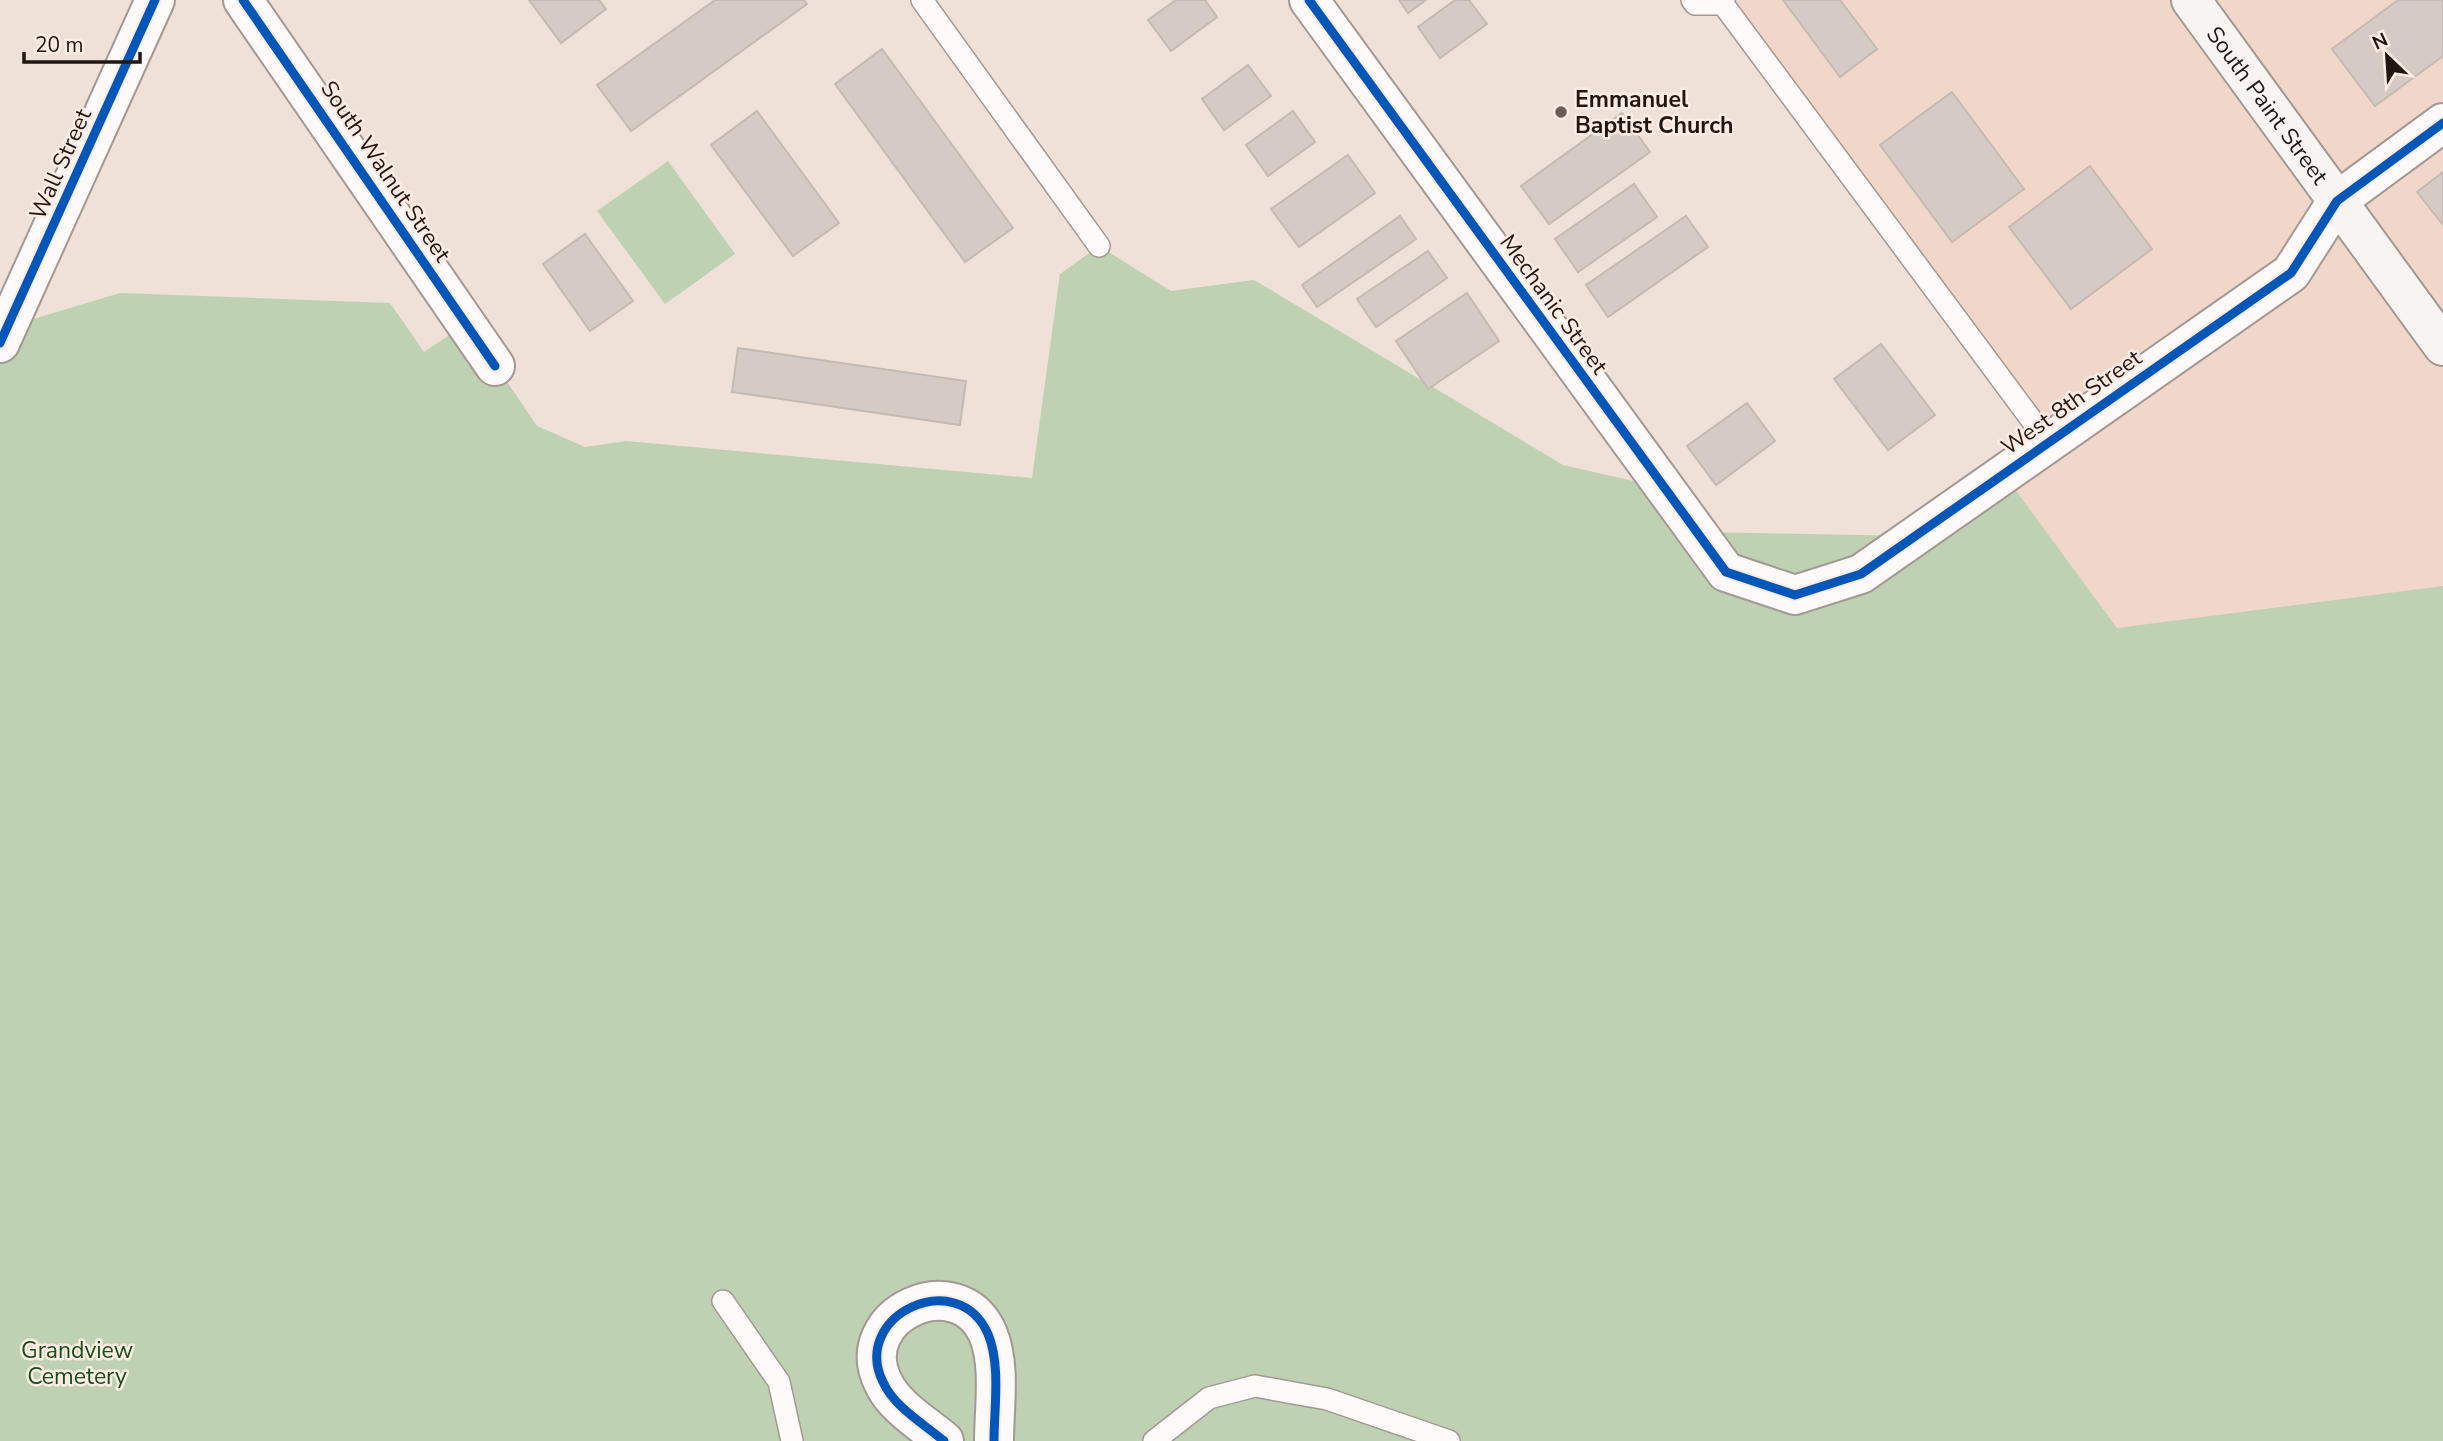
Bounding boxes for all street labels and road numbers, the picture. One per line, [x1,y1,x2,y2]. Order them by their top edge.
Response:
street label: South Paint Street [2199,20,2336,191]
street label: South Walnut Street [313,75,458,269]
street label: Wall Street [22,103,99,225]
street label: Mechanic Street [1492,228,1615,381]
street label: West 8th Street [1995,342,2148,462]

